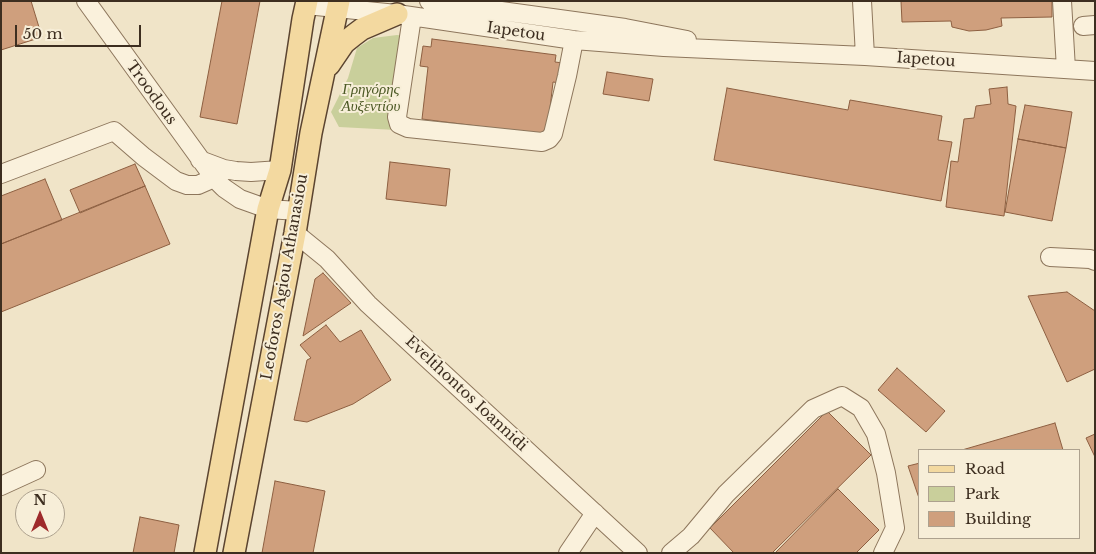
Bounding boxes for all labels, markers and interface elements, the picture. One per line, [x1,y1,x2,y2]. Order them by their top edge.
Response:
scale bar [18,15,144,47]
street label: Iapetou [486,19,546,45]
text: 50 m [23,24,63,43]
street label: Iapetou [896,49,956,71]
street label: Troodous [122,58,180,128]
park label: Γρηγόρης Αυξεντίου [342,81,400,116]
street label: Leoforos Agiou Athanasiou [258,172,312,382]
street label: Evelthontos Ioannidi [401,333,531,455]
legend [918,449,1081,539]
text: Road [965,459,1005,478]
text: Park [965,484,1000,503]
north arrow [15,489,65,539]
text: N [33,491,47,509]
text: Building [965,509,1031,528]

